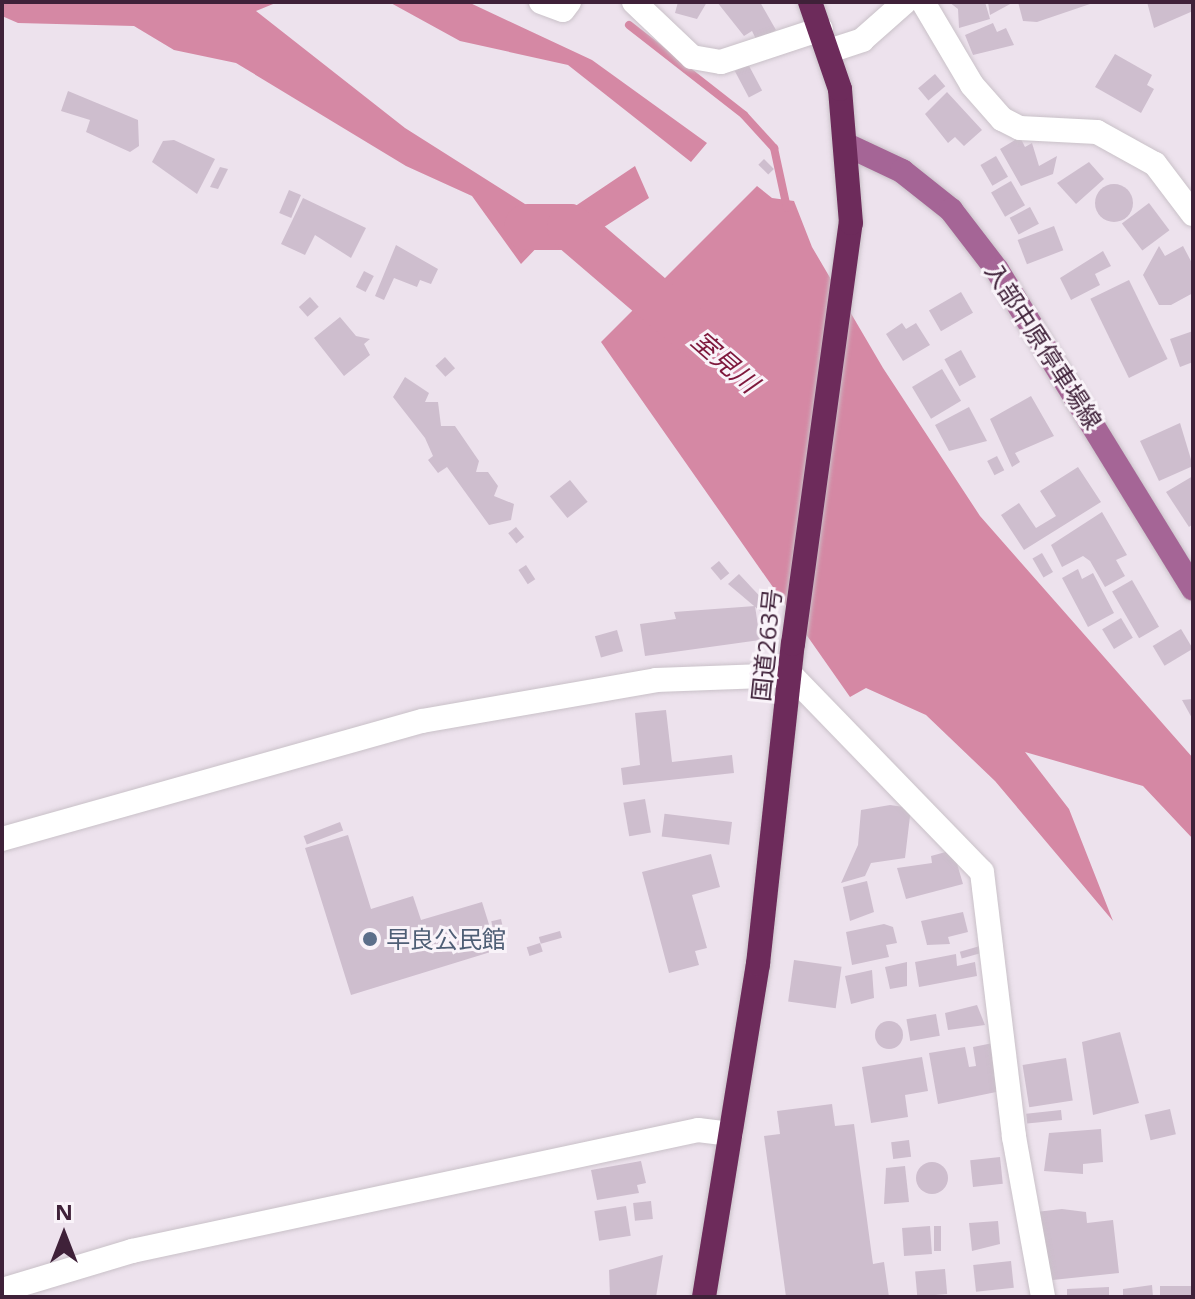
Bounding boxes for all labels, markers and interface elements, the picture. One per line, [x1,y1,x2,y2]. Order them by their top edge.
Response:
street label: 入部中原停車場線 [980,258,1108,434]
water label: 室見川 [685,325,765,399]
street label: 国道263号 [746,587,786,703]
place label: 早良公民館 [386,925,506,953]
marker: 早良公民館 [361,930,379,948]
north arrow [24,1195,104,1275]
text: N [55,1196,73,1226]

